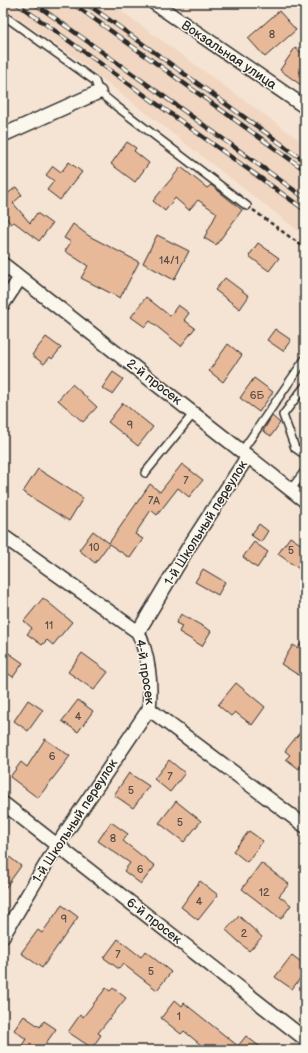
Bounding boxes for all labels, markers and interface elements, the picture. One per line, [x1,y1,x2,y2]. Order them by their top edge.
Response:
street label: Вокзальная улица [178,17,280,93]
house number: 8 [269,28,275,41]
house number: 14/1 [159,254,179,267]
street label: 2-й просек [123,356,185,409]
house number: 6Б [250,389,265,402]
house number: 9 [127,419,133,432]
street label: 1-й Школьный переулок [161,457,251,589]
house number: 7 [183,474,189,487]
house number: 7А [148,494,160,507]
house number: 10 [89,541,100,554]
house number: 5 [288,544,294,557]
house number: 11 [45,619,53,632]
street label: 4-й просек [132,638,158,706]
house number: 4 [75,710,82,723]
house number: 6 [49,750,56,763]
street label: 1-й Школьный переулок [29,756,121,886]
house number: 7 [167,770,173,783]
house number: 5 [128,784,134,797]
house number: 5 [177,816,183,829]
house number: 8 [110,832,116,845]
house number: 6 [137,863,144,876]
house number: 12 [259,886,270,899]
street label: 6-й просек [123,894,185,948]
house number: 4 [196,895,203,908]
house number: 9 [61,913,67,926]
house number: 2 [241,927,248,940]
house number: 7 [115,948,121,961]
house number: 5 [148,965,154,978]
house number: 1 [177,1010,181,1023]

